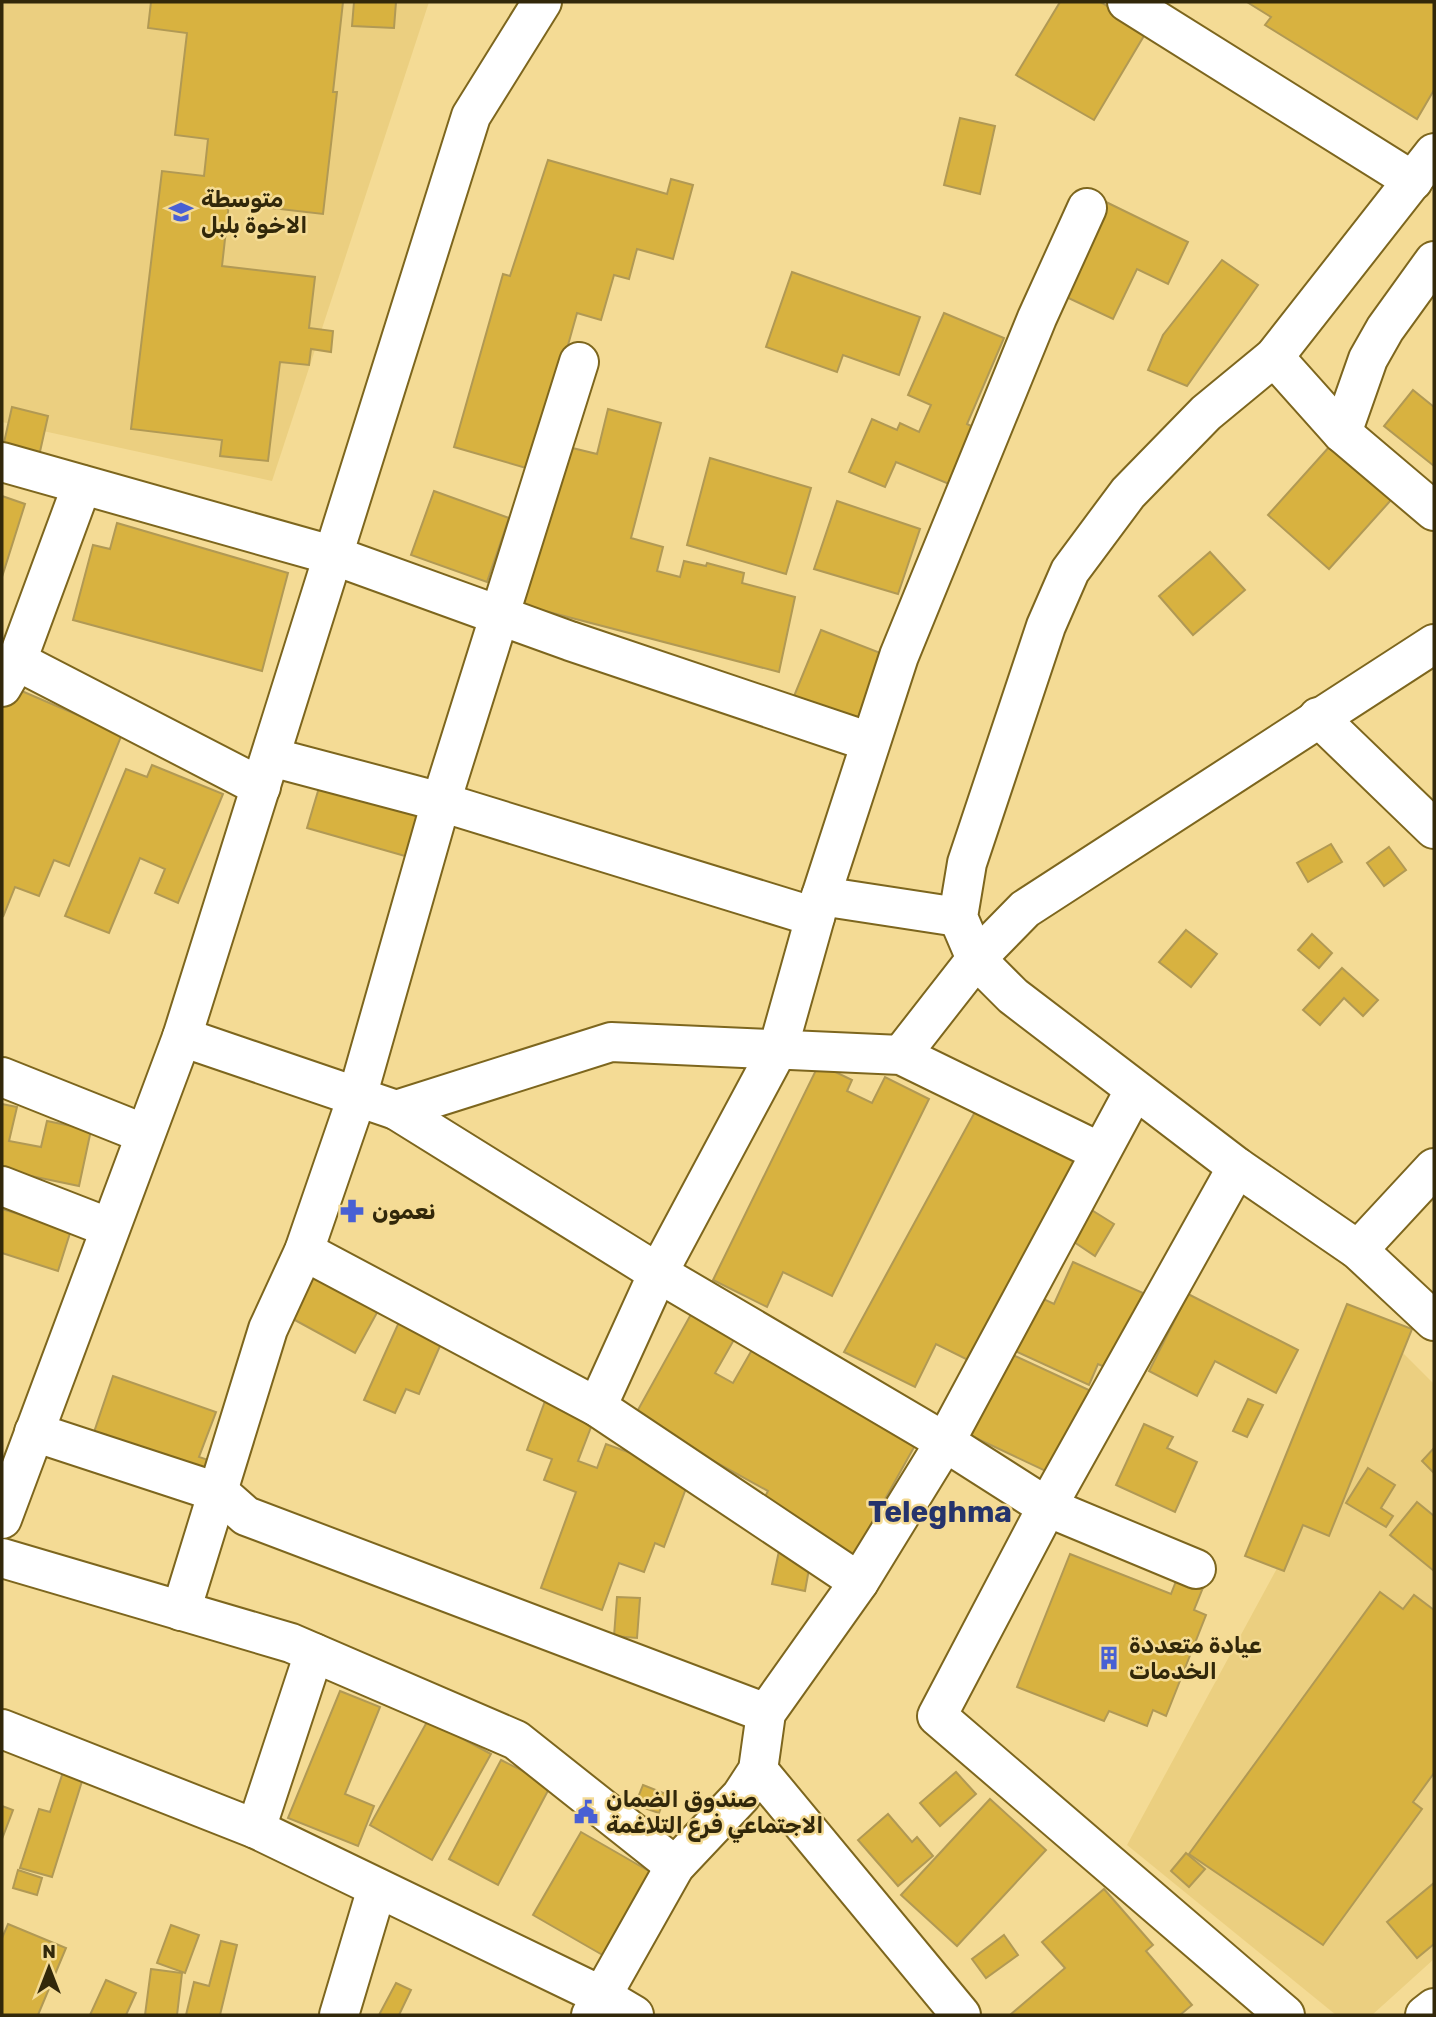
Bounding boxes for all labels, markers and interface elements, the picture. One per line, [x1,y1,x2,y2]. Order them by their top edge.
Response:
place label: متوسطة الاخوة بلبل [201,185,307,239]
school or university icon: متوسطة الاخوة بلبل [167,198,195,226]
pharmacy icon: نعمون [338,1197,366,1225]
place label: نعمون [372,1197,436,1225]
district label: Teleghma [868,1494,1012,1530]
place label: عيادة متعددة الخدمات [1129,1631,1262,1685]
building icon: عيادة متعددة الخدمات [1095,1644,1123,1672]
place label: صندوق الضمان الاجتماعي فرع التلاغمة [606,1785,823,1843]
public building icon: صندوق الضمان الاجتماعي فرع التلاغمة [572,1798,600,1826]
north arrow [14,1933,84,2003]
text: N [42,1940,56,1963]

